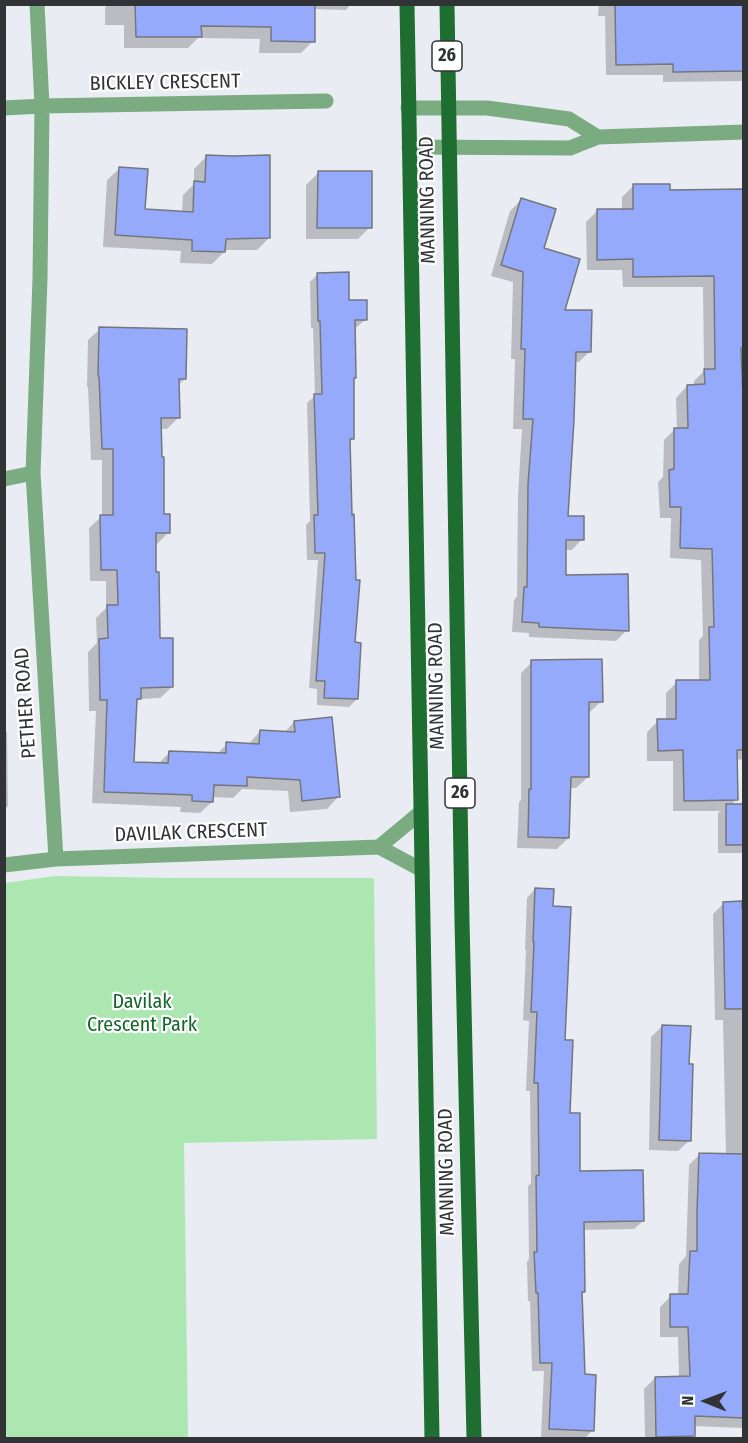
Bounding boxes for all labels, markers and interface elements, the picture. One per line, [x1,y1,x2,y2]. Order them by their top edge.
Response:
road number: 26 [432,41,462,71]
street label: BICKLEY CRESCENT [89,70,241,96]
street label: MANNING ROAD [415,136,441,264]
street label: MANNING ROAD [424,622,450,750]
street label: PETHER ROAD [10,647,42,759]
road number: 26 [445,778,475,808]
street label: DAVILAK CRESCENT [114,818,268,848]
park label: Davilak Crescent Park [87,990,197,1037]
street label: MANNING ROAD [434,1108,460,1236]
north arrow [676,1371,736,1431]
text: N [678,1396,697,1406]

